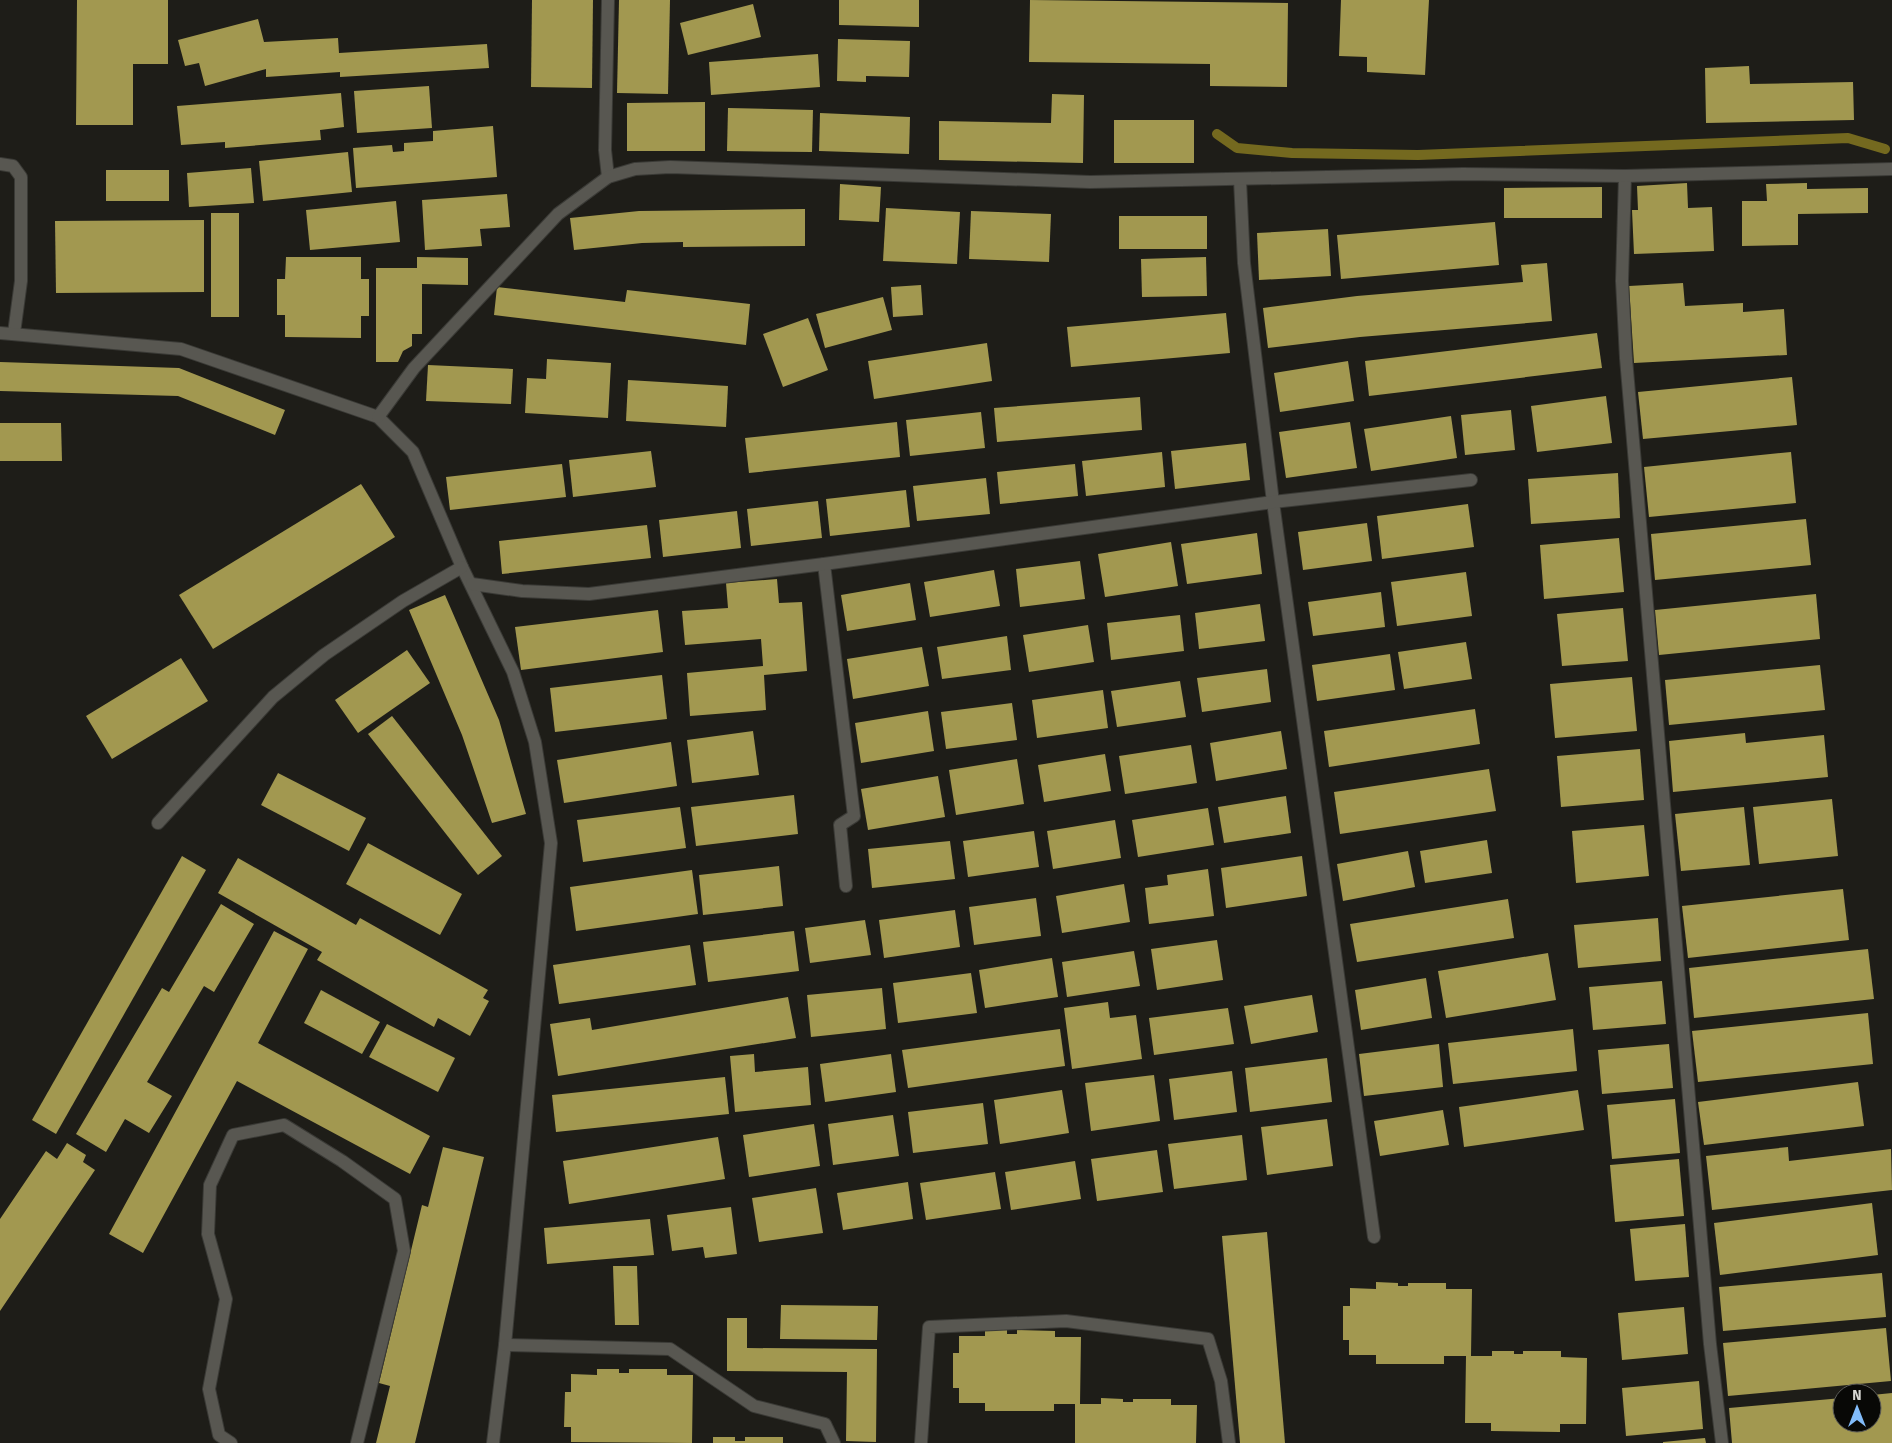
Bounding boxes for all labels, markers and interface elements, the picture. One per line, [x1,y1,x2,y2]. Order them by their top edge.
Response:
north arrow [1832,1383,1882,1433]
text: N [1852,1387,1862,1404]

